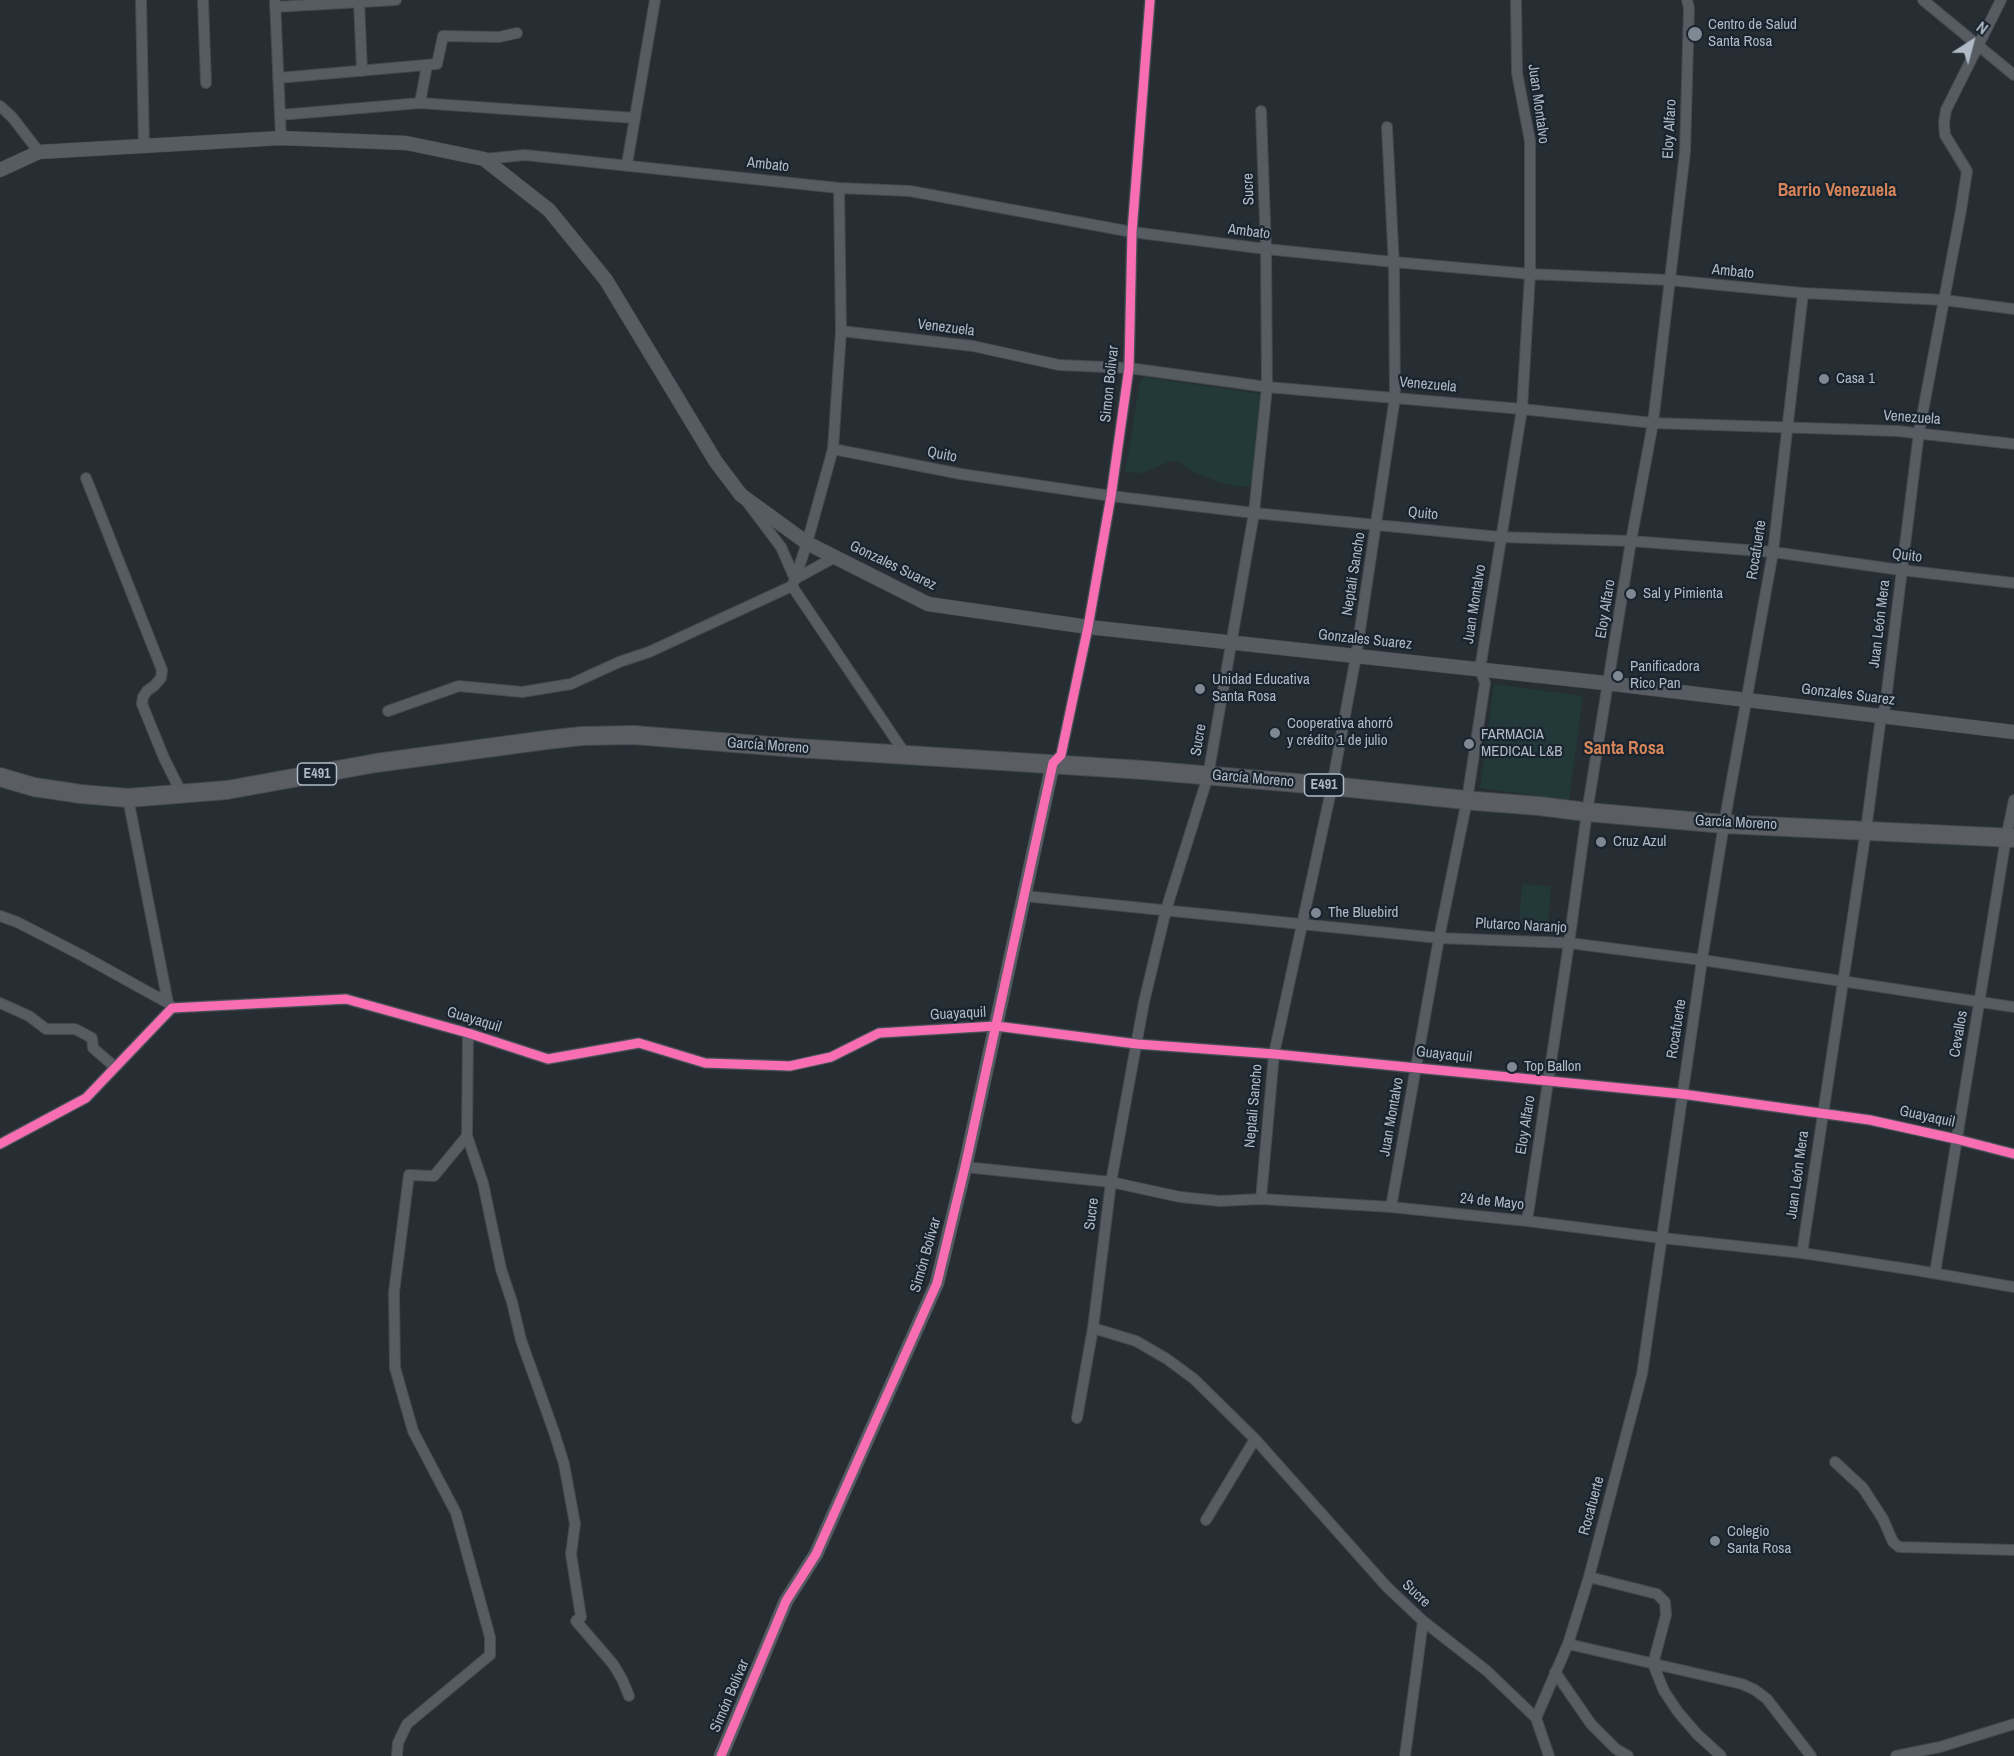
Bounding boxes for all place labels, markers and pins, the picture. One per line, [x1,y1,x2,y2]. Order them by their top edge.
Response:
place label: Centro de Salud Santa Rosa [1708,16,1797,51]
marker: Centro de Salud Santa Rosa [1686,25,1704,43]
place label: Casa 1 [1836,370,1875,388]
marker: Casa 1 [1817,372,1831,386]
place label: Sal y Pimienta [1643,585,1723,603]
marker: Sal y Pimienta [1624,587,1638,601]
place label: Panificadora Rico Pan [1630,658,1700,693]
marker: Panificadora Rico Pan [1611,669,1625,683]
place label: Unidad Educativa Santa Rosa [1212,671,1310,706]
marker: Unidad Educativa Santa Rosa [1193,682,1207,696]
place label: Cooperativa ahorró y crédito 1 de julio [1287,715,1393,750]
marker: Cooperativa ahorró y crédito 1 de julio [1268,726,1282,740]
place label: FARMACIA MEDICAL L&B [1481,726,1562,761]
marker: FARMACIA MEDICAL L&B [1462,737,1476,751]
place label: Cruz Azul [1613,833,1666,851]
marker: Cruz Azul [1594,835,1608,849]
place label: The Bluebird [1328,904,1398,922]
marker: The Bluebird [1309,906,1323,920]
place label: Top Ballon [1524,1058,1581,1076]
marker: Top Ballon [1505,1060,1519,1074]
place label: Colegio Santa Rosa [1727,1523,1791,1558]
marker: Colegio Santa Rosa [1708,1534,1722,1548]

